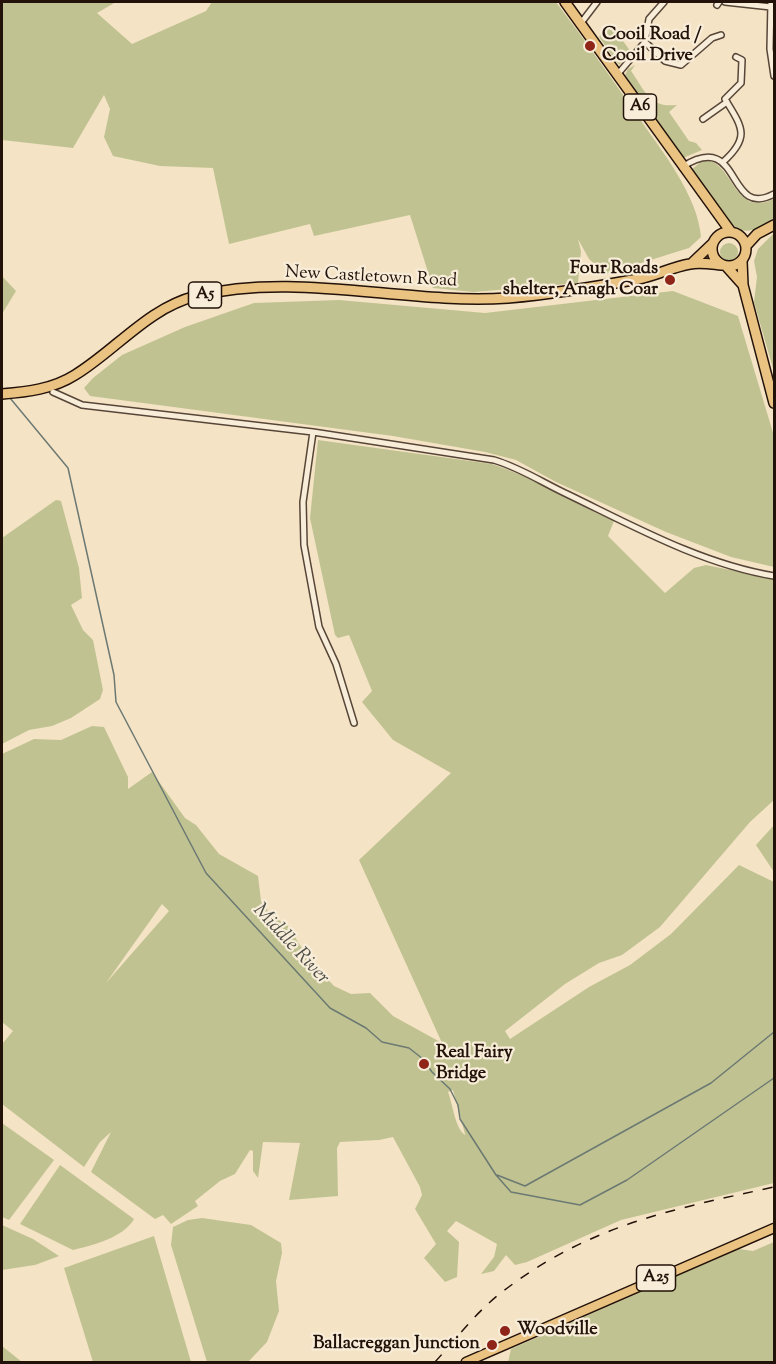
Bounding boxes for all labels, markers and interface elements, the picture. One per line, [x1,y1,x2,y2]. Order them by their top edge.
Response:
place label: Cooil Road / Cooil Drive [602,25,701,68]
marker: Cooil Road / Cooil Drive [583,39,597,53]
road number: A6 [624,94,656,120]
place label: Four Roads shelter, Anagh Coar [503,259,658,302]
street label: New Castletown Road [284,263,458,293]
marker: Four Roads shelter, Anagh Coar [663,273,677,287]
road number: A5 [188,282,222,308]
water label: Middle River [247,900,333,990]
place label: Real Fairy Bridge [436,1043,513,1086]
marker: Real Fairy Bridge [417,1057,431,1071]
road number: A25 [636,1265,676,1291]
place label: Woodville [517,1320,598,1342]
marker: Woodville [498,1324,512,1338]
place label: Ballacreggan Junction [313,1334,480,1356]
marker: Ballacreggan Junction [485,1338,499,1352]

